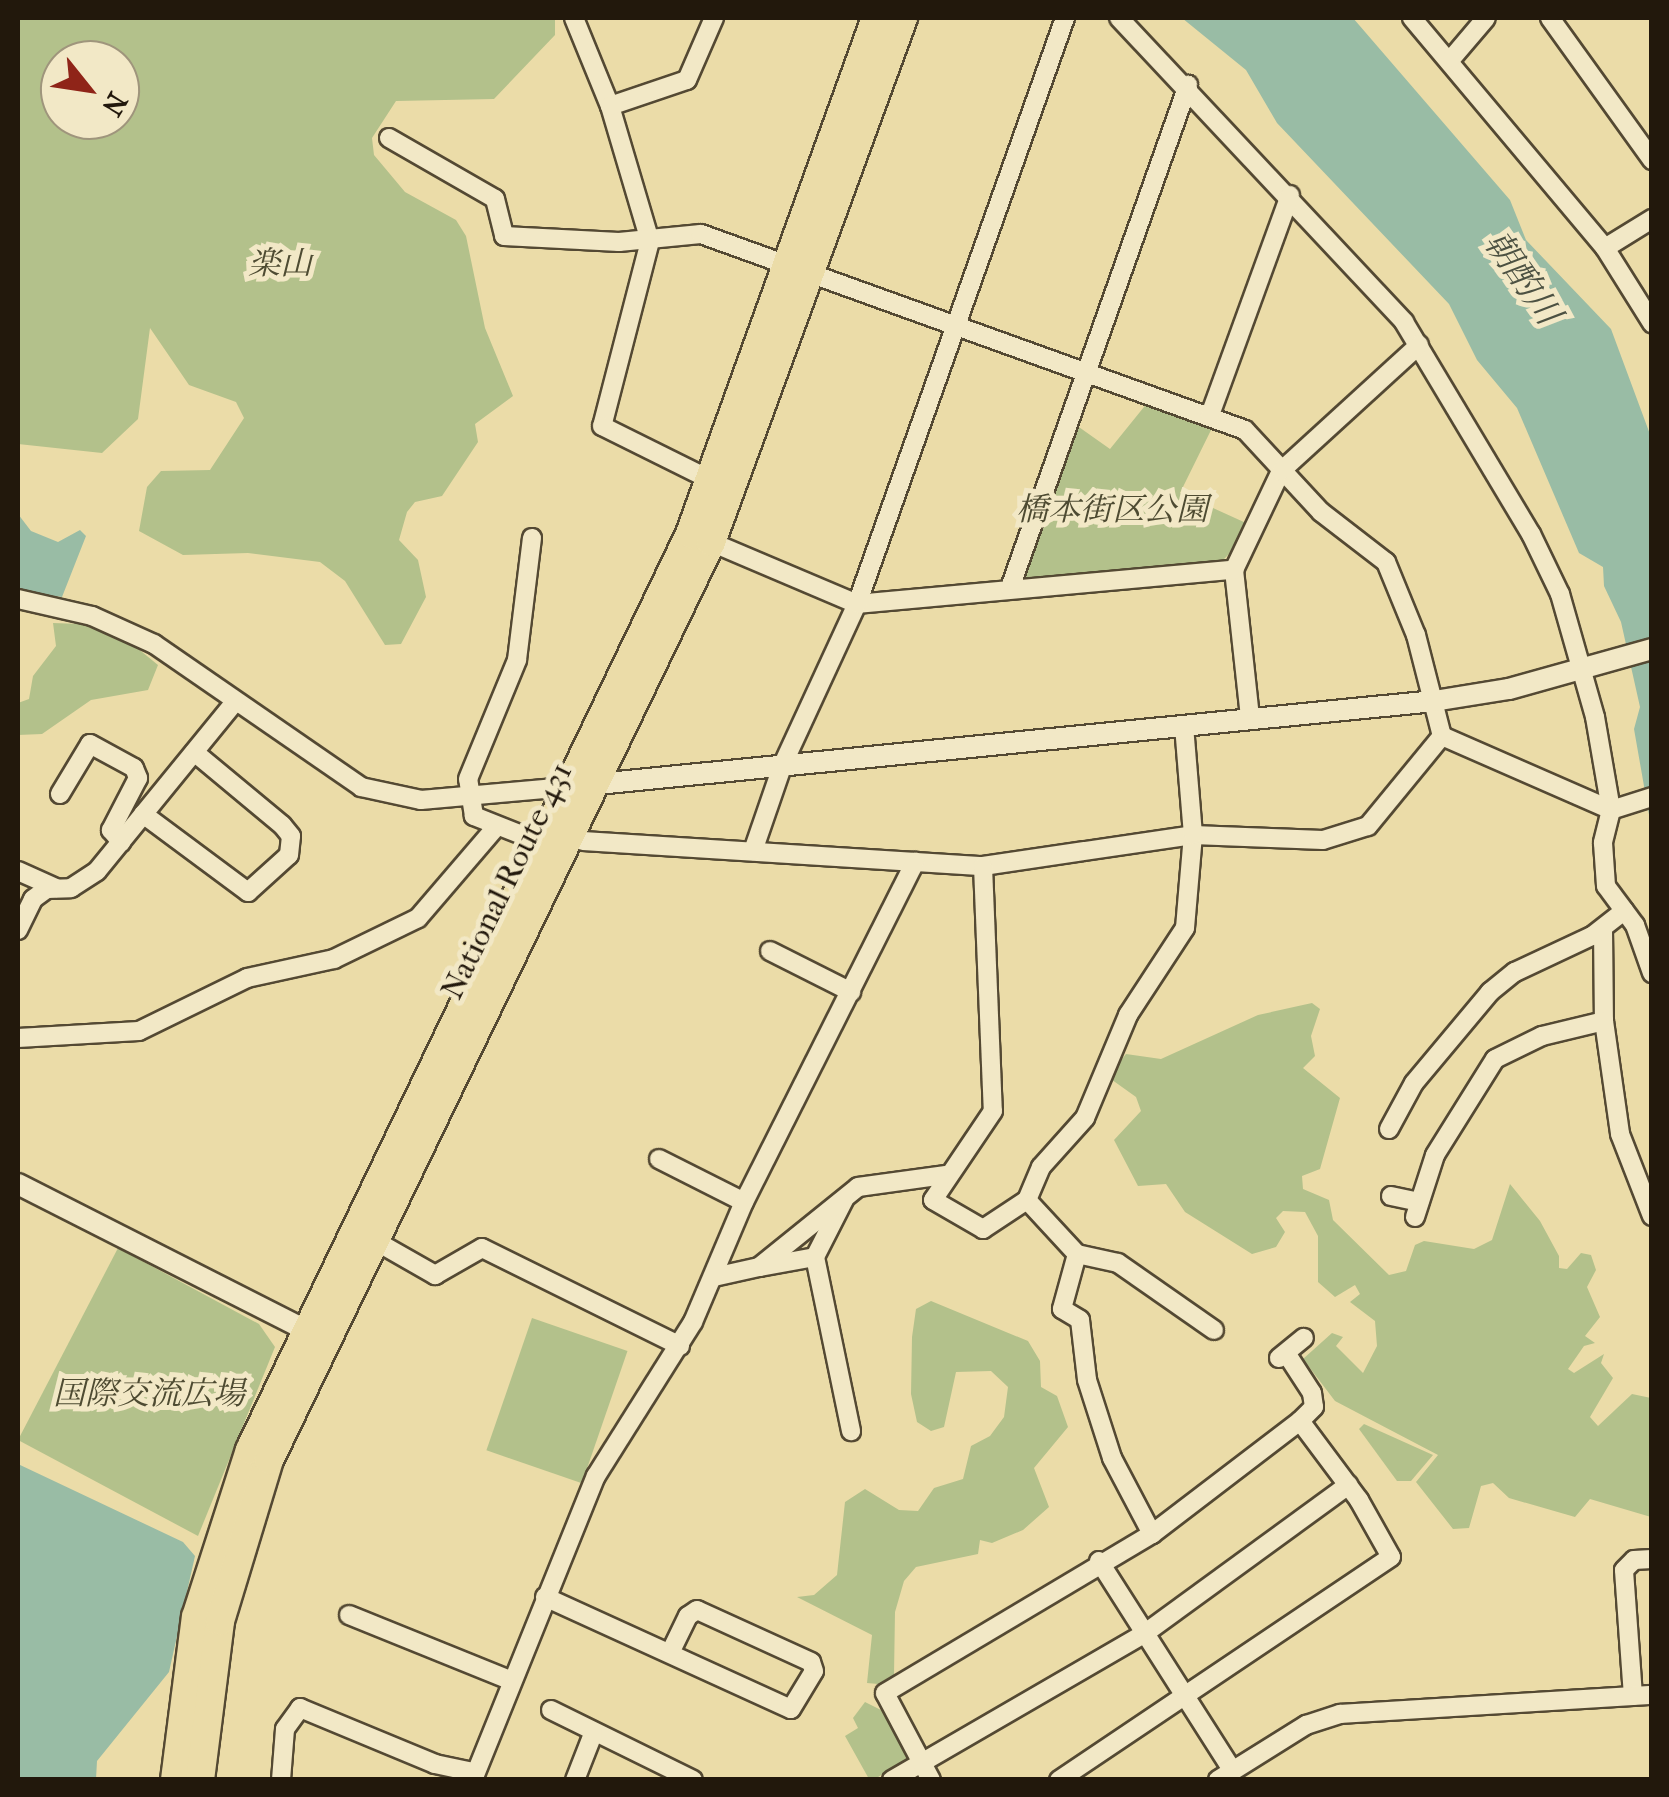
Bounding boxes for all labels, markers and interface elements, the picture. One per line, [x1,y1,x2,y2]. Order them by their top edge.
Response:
north arrow [40,40,140,140]
text: N [95,87,134,122]
water label: 朝酌川 [1475,223,1569,333]
park label: 楽山 [248,245,312,283]
park label: 橋本街区公園 [1016,491,1208,529]
street label: National Route 431 [433,756,581,1006]
park label: 国際交流広場 [53,1375,245,1413]

